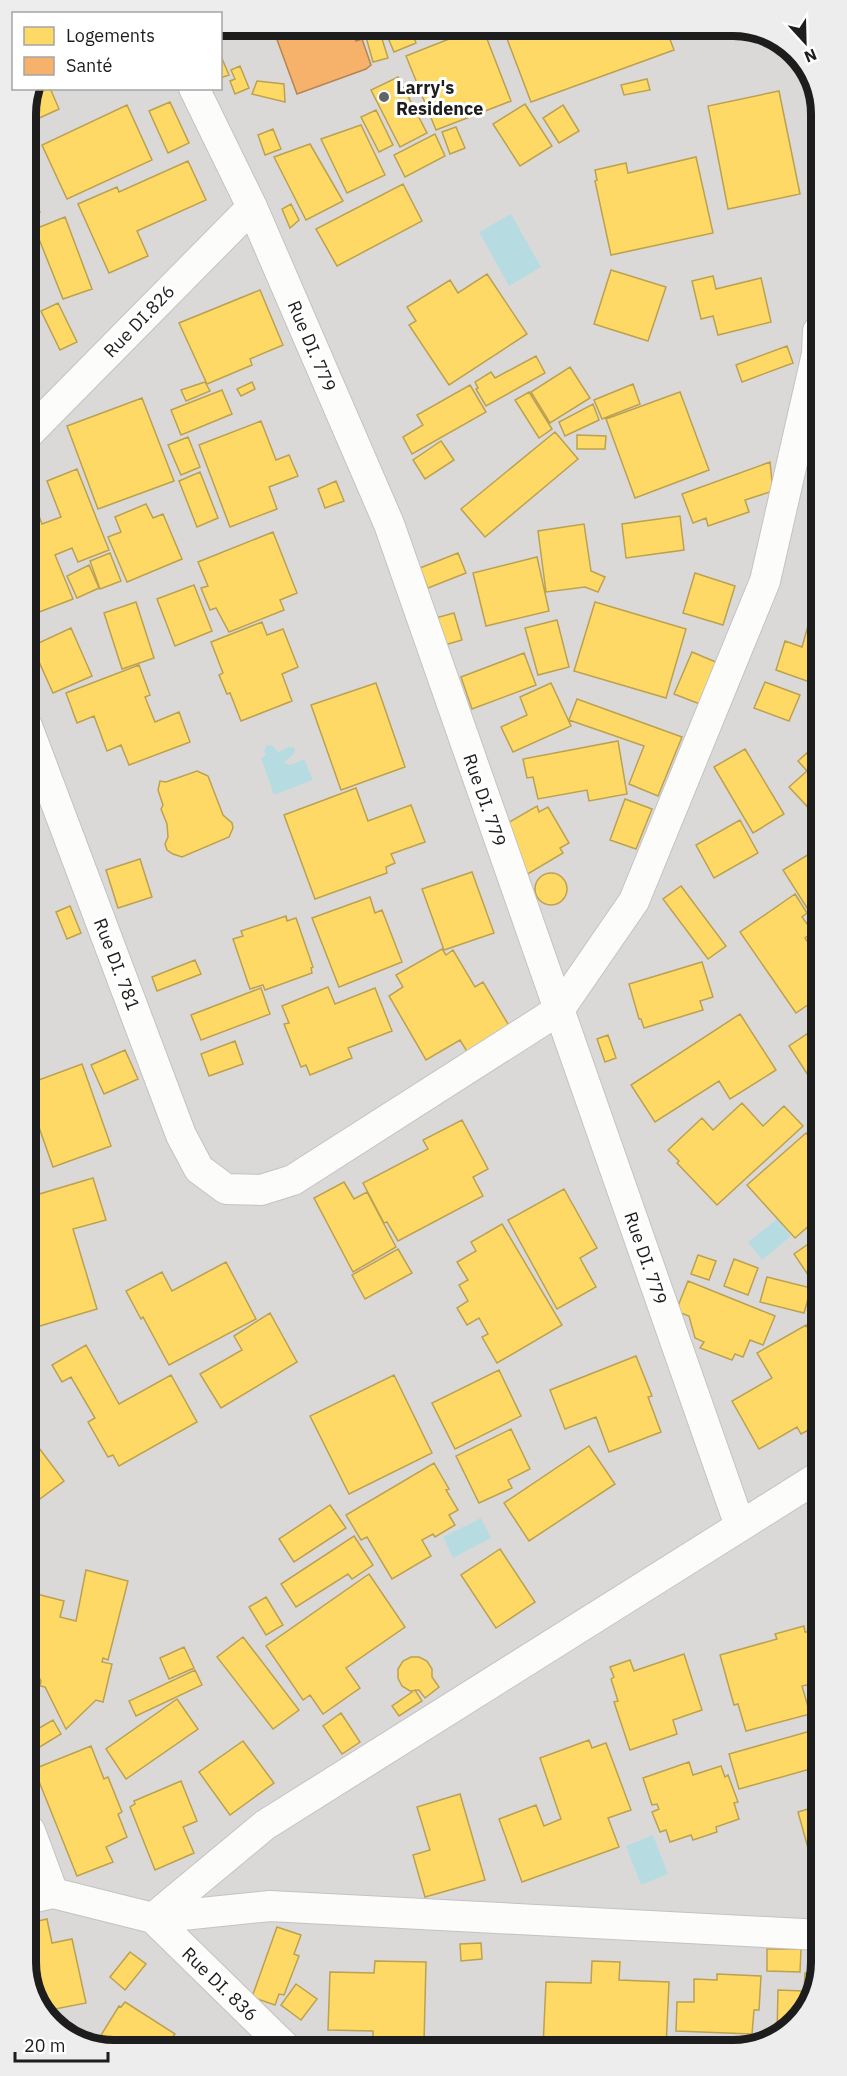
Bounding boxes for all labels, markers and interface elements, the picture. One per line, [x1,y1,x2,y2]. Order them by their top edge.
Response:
legend [12,12,222,90]
north arrow [775,12,835,72]
text: Logements [66,24,155,47]
text: N [801,44,820,67]
text: Santé [66,54,113,77]
place label: Larry's Residence [396,76,483,120]
marker: Larry's Residence [377,90,391,104]
street label: Rue DI.826 [99,280,179,362]
street label: Rue DI. 779 [283,297,341,395]
street label: Rue DI. 779 [458,751,512,849]
street label: Rue DI. 781 [89,915,145,1013]
street label: Rue DI. 779 [619,1209,673,1307]
street label: Rue DI. 836 [177,1942,263,2026]
scale bar [15,2025,108,2063]
text: 20 m [24,2034,66,2057]

